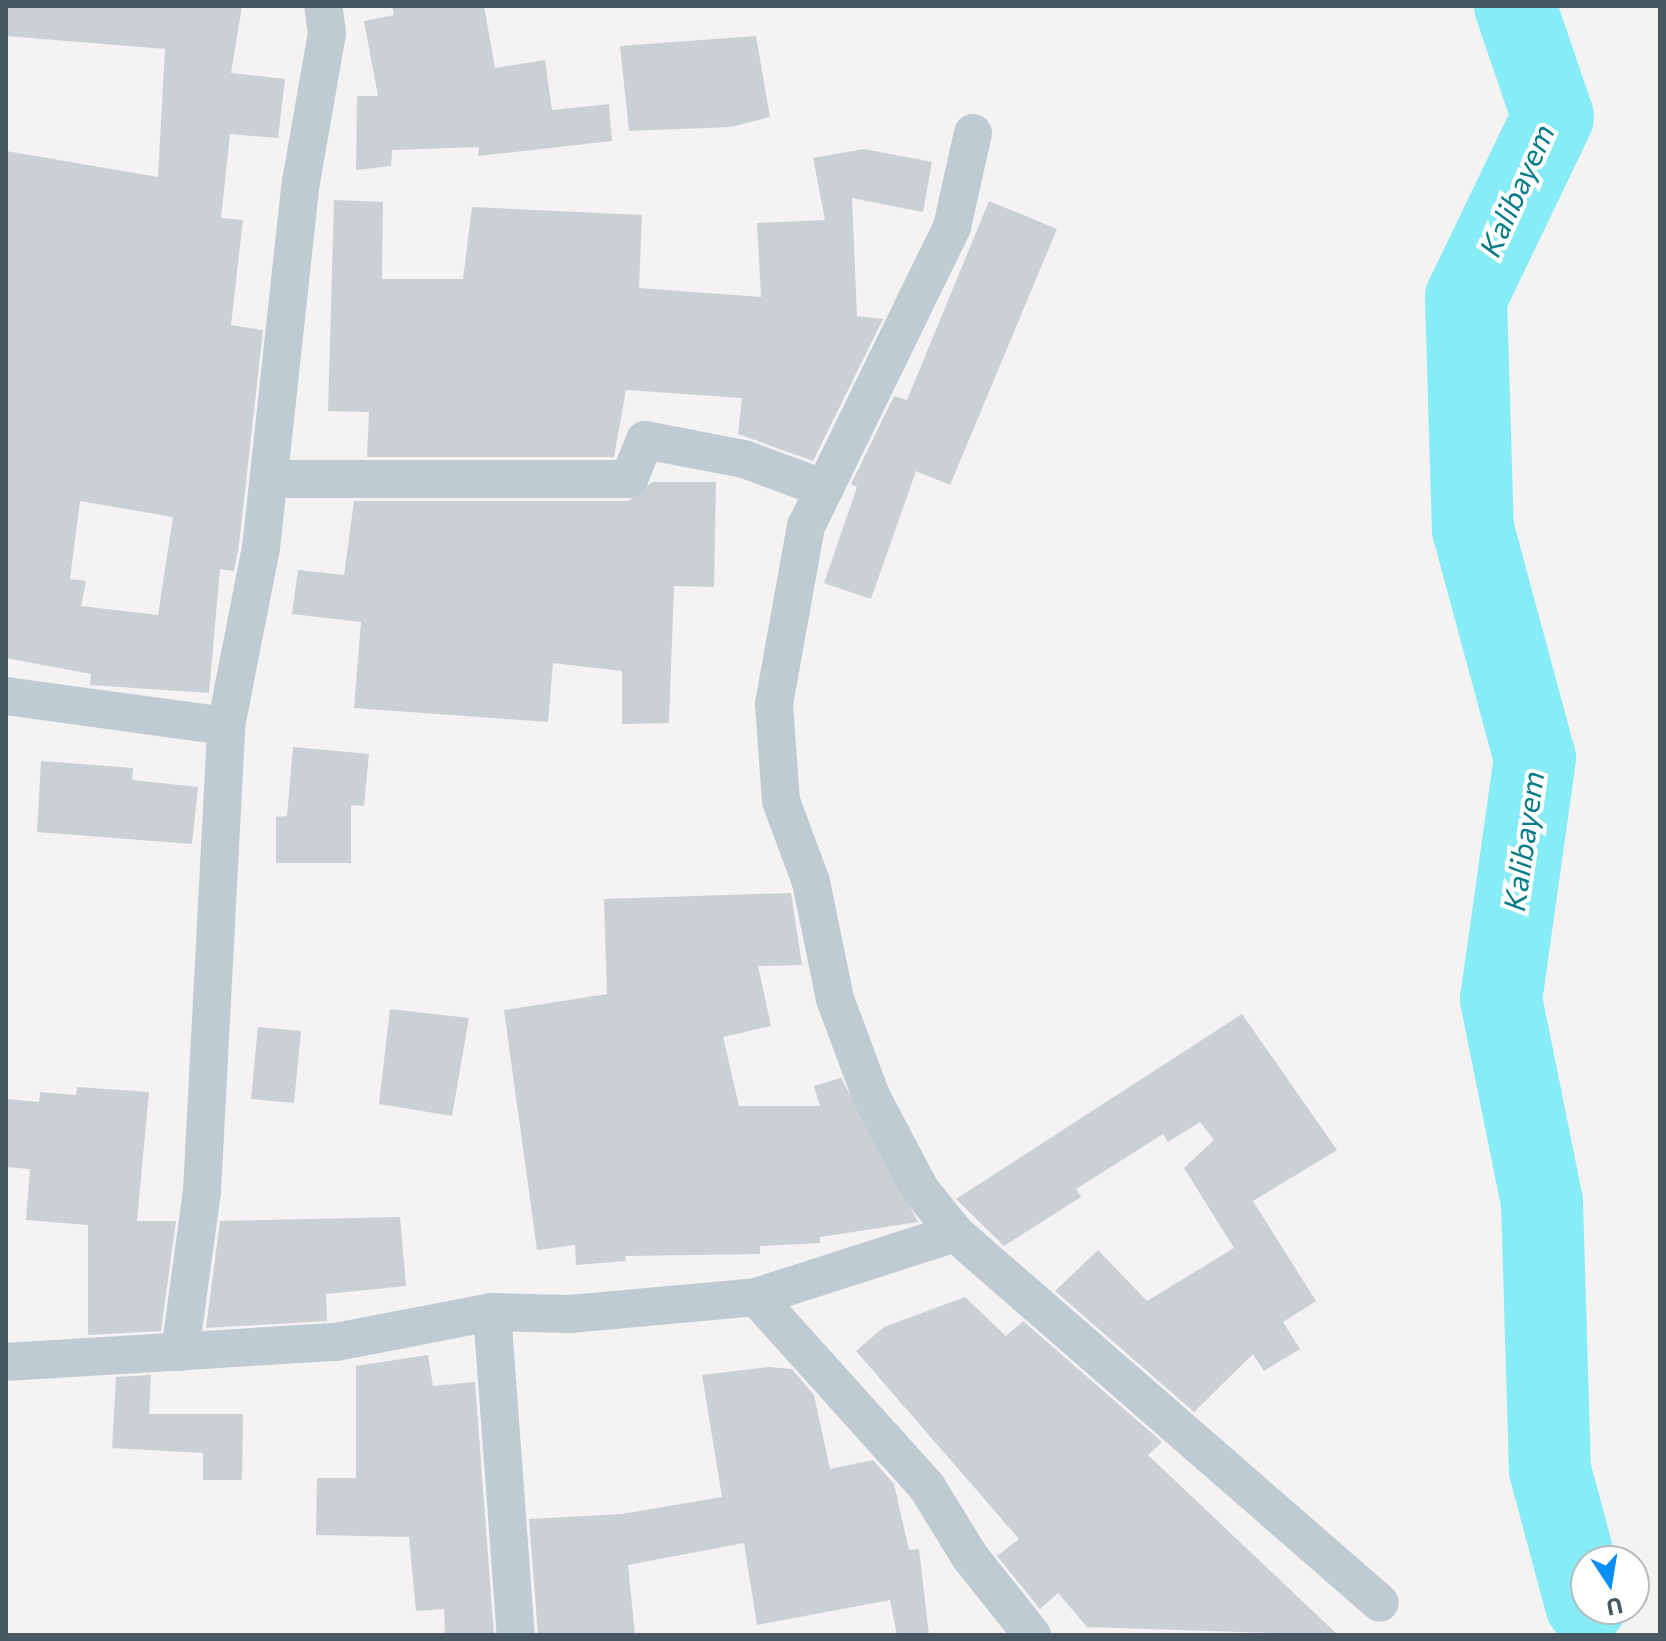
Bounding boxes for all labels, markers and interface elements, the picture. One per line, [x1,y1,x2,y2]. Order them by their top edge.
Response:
water label: Kalibayem [1471,118,1561,262]
water label: Kalibayem [1495,769,1551,913]
north arrow [1570,1545,1650,1625]
text: U [1604,1592,1625,1622]

